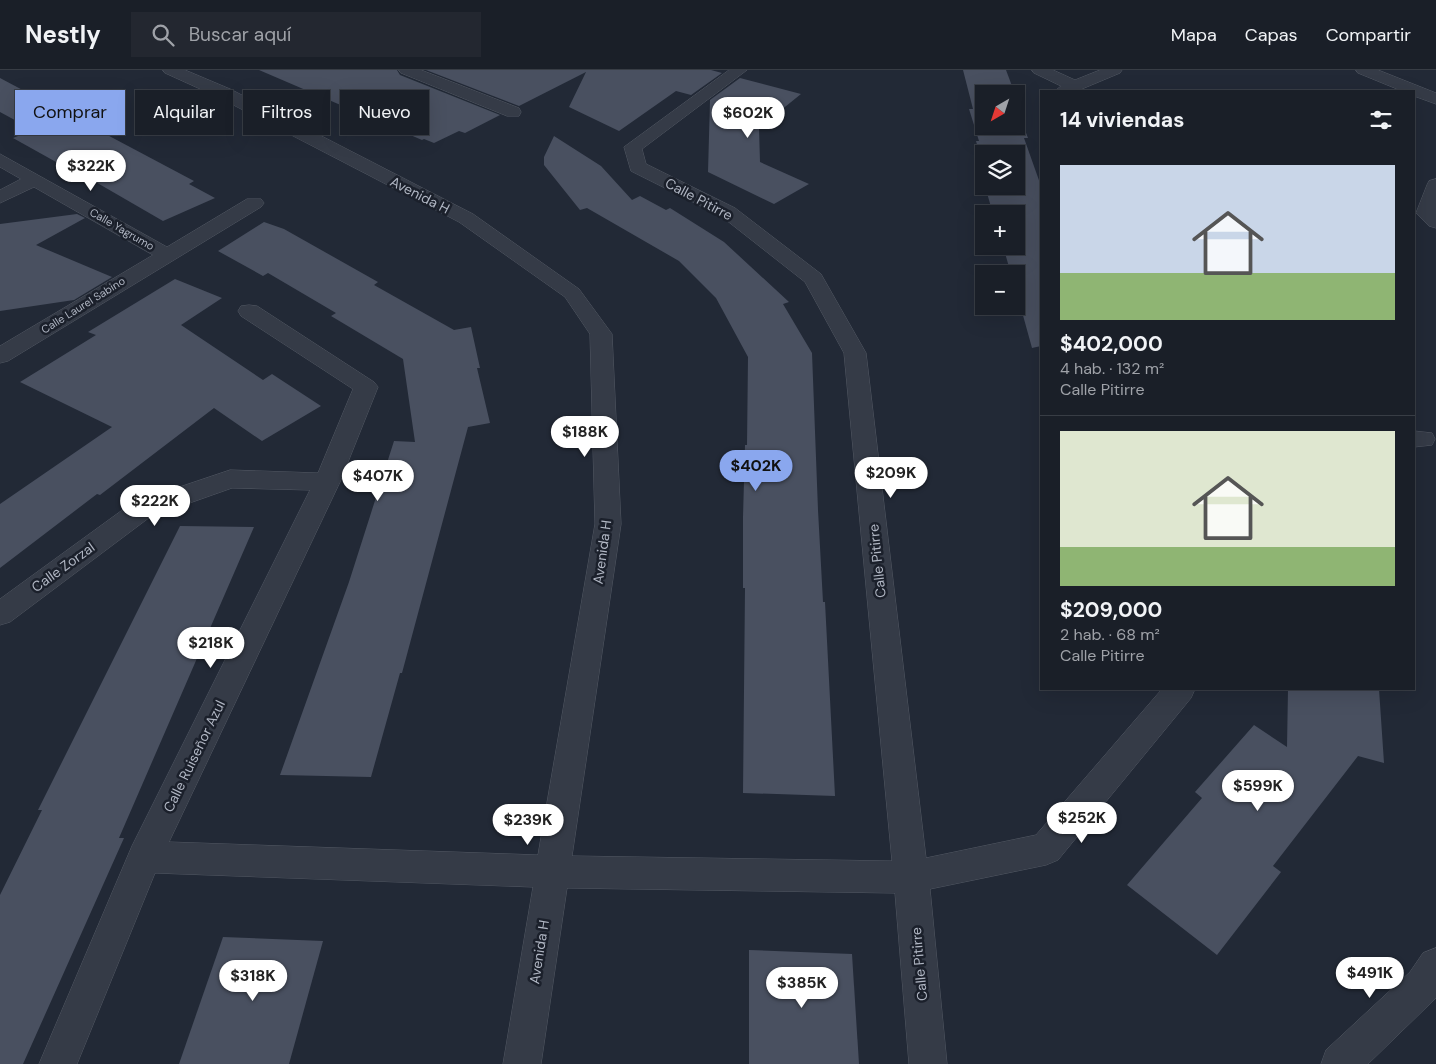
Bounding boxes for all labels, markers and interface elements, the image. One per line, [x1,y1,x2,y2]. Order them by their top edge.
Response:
search box [131,12,481,57]
text: Nestly [25,19,101,50]
icon: search [149,21,177,49]
text: Buscar aquí [189,22,291,47]
text: Mapa [1171,23,1217,47]
text: Capas [1245,23,1298,47]
text: Compartir [1326,23,1411,47]
north arrow [975,85,1025,135]
map controls [975,85,1025,315]
chip: Comprar [15,90,125,135]
chip: Alquilar [135,90,233,135]
chip: Filtros [243,90,330,135]
chip: Nuevo [340,90,429,135]
pin: $602K [713,97,783,139]
text: $602K [723,102,773,123]
text: 14 viviendas [1060,106,1184,134]
icon: filters [1367,106,1395,134]
button: layers [975,145,1025,195]
pin: $322K [56,150,126,192]
text: $322K [67,155,115,176]
street label: Avenida H [387,172,453,218]
street label: Calle Pitirre [662,174,736,224]
icon: home [1183,198,1273,288]
street label: Calle Yagrumo [87,205,157,253]
button: + [975,205,1025,255]
button: − [975,265,1025,315]
street label: Calle Laurel Sabino [38,274,128,336]
text: $402,000 [1060,330,1163,358]
text: 4 hab. · 132 m² [1060,358,1164,379]
text: Calle Pitirre [1060,379,1145,400]
pin: $188K [550,416,620,458]
text: $188K [562,421,608,442]
pin: $402K [721,450,791,492]
text: $402K [731,455,781,476]
pin: $209K [856,456,926,499]
pin: $407K [343,460,413,502]
text: $209K [866,462,916,483]
icon: home [1183,463,1273,553]
text: $407K [353,465,403,486]
pin: $222K [120,484,190,527]
text: $222K [131,490,179,511]
street label: Avenida H [589,519,615,585]
street label: Calle Pitirre [864,523,890,599]
street label: Calle Zorzal [28,538,98,596]
text: $209,000 [1060,596,1162,624]
text: 2 hab. · 68 m² [1060,624,1160,645]
pin: $218K [176,626,246,669]
text: $218K [188,632,234,653]
text: Calle Pitirre [1060,645,1145,666]
street label: Calle Ruiseñor Azul [159,697,229,815]
pin: $599K [1223,770,1293,812]
text: $599K [1233,775,1283,796]
pin: $252K [1047,802,1117,844]
pin: $239K [493,804,563,846]
text: $252K [1058,807,1106,828]
text: $239K [504,809,552,830]
street label: Avenida H [525,919,553,985]
street label: Calle Pitirre [907,926,931,1002]
pin: $491K [1335,956,1405,999]
pin: $318K [218,960,288,1002]
text: $491K [1347,962,1393,983]
text: $318K [230,965,276,986]
pin: $385K [767,966,837,1009]
text: $385K [777,972,827,993]

